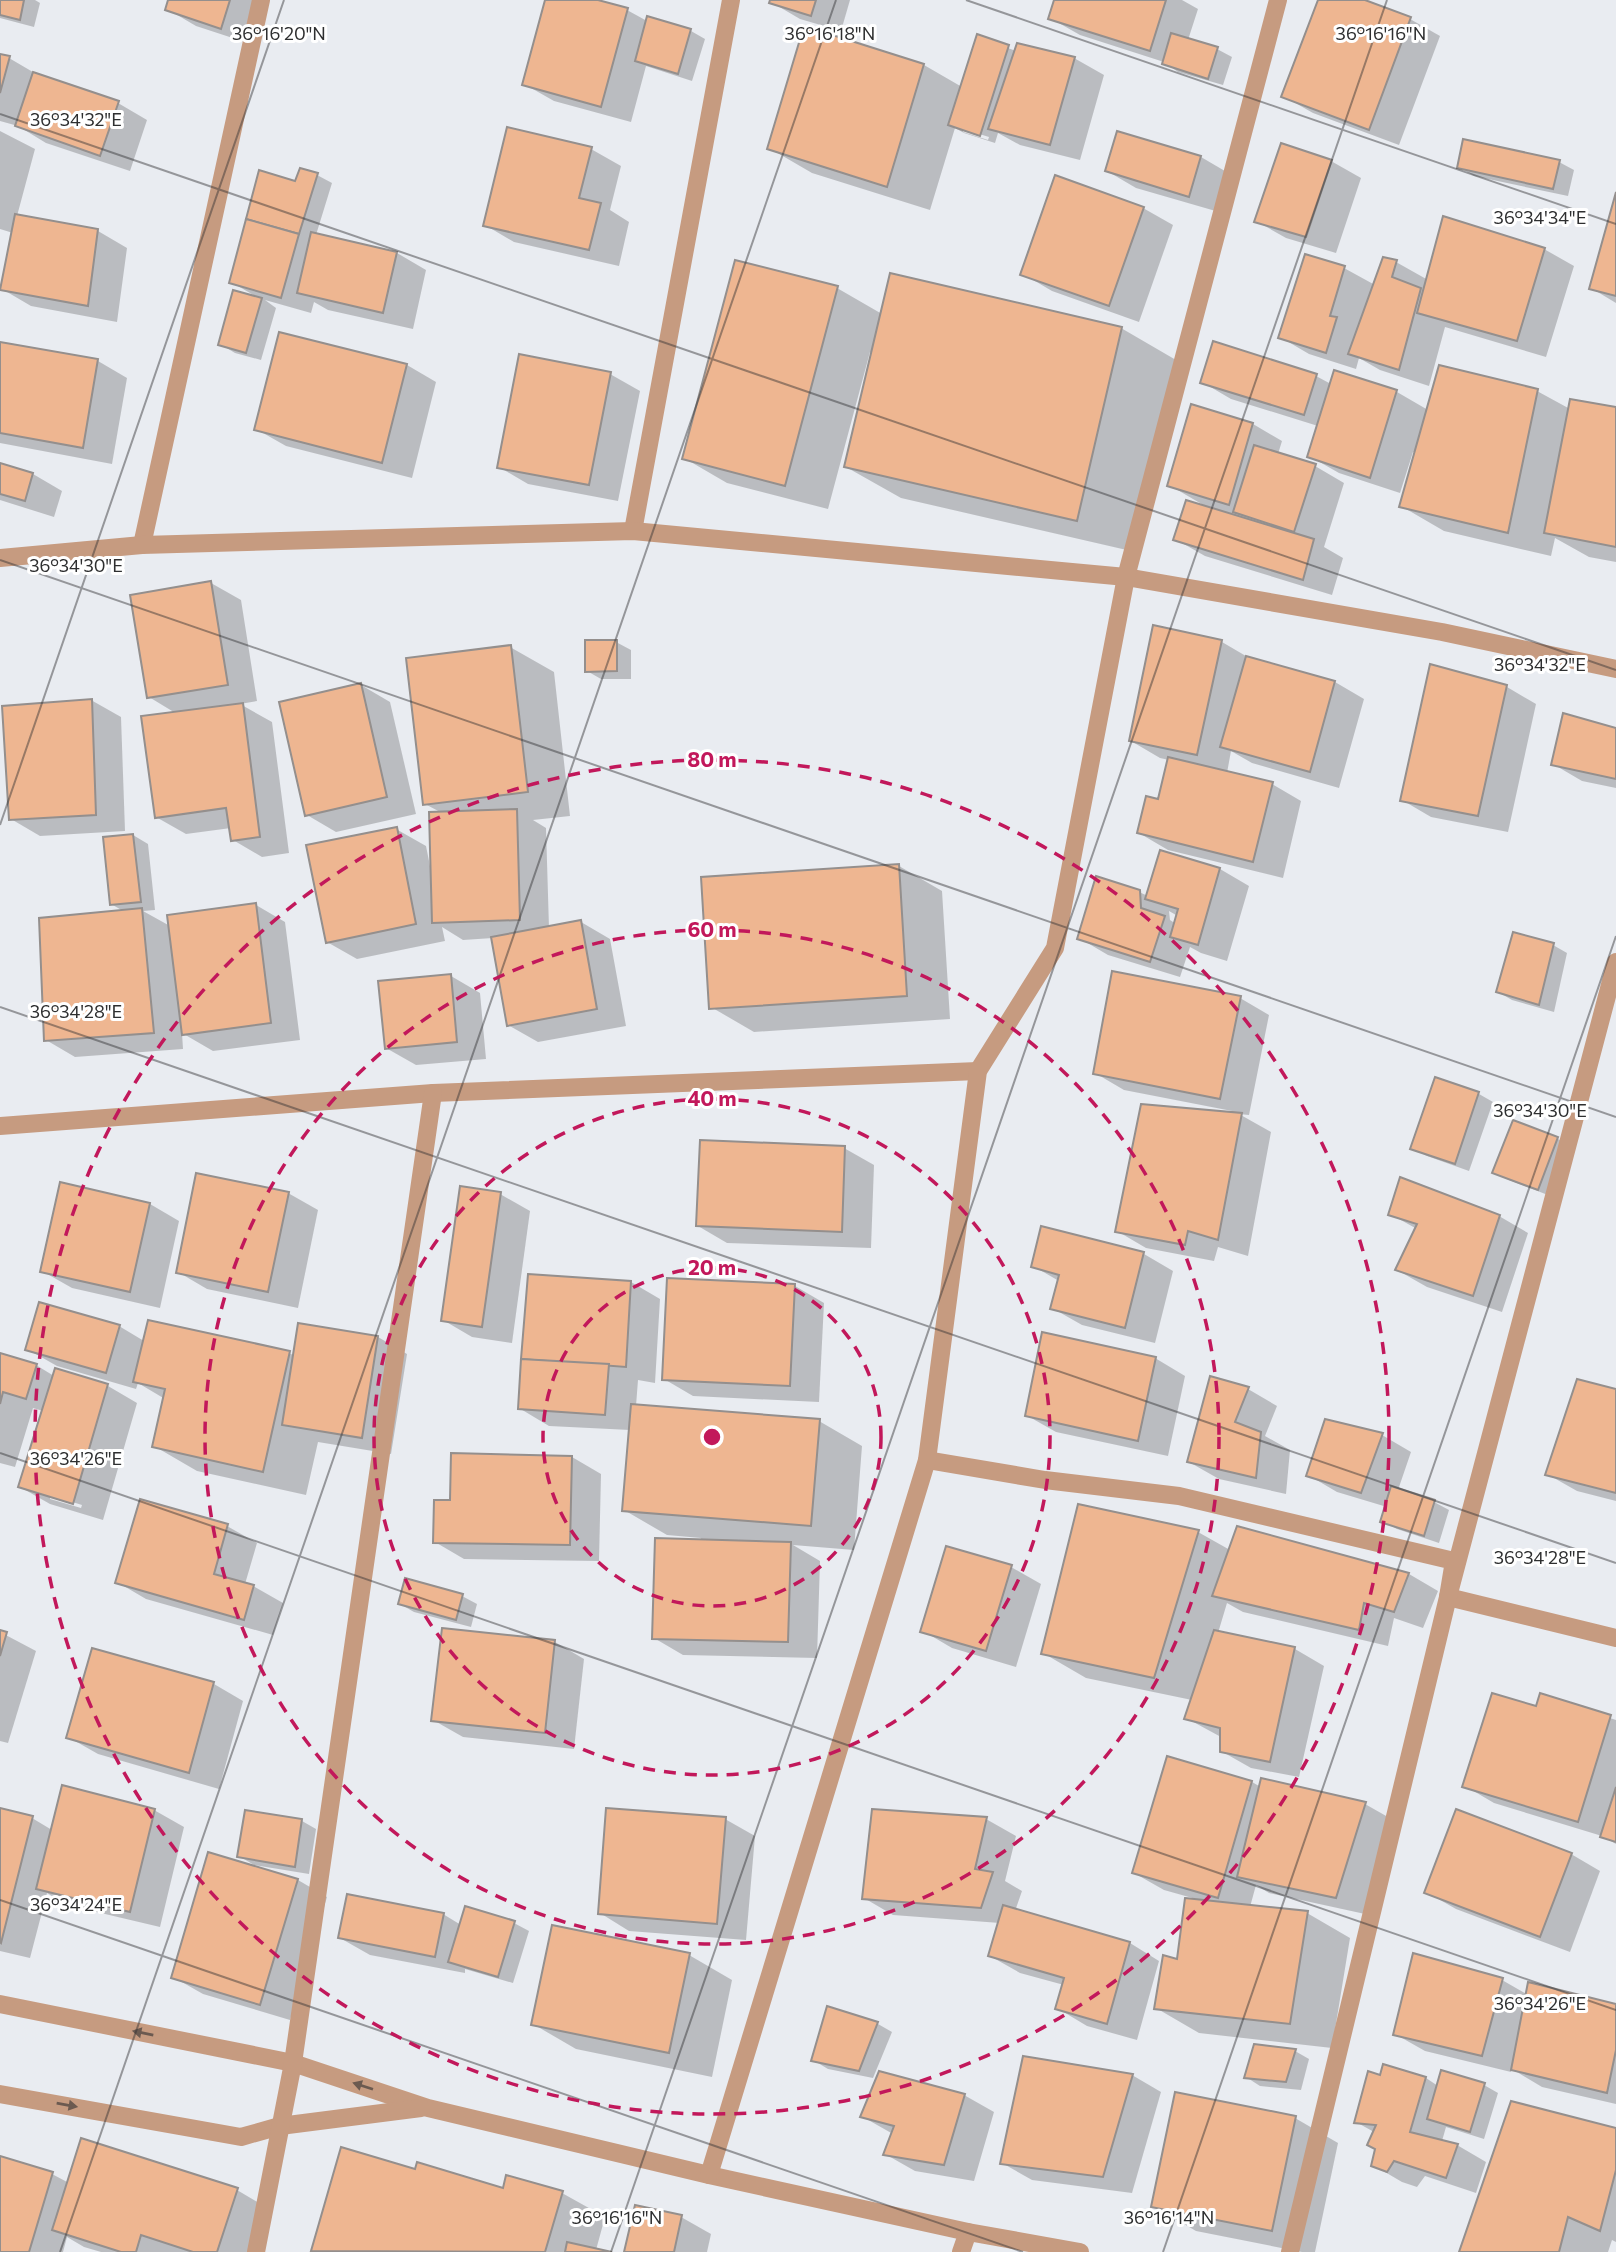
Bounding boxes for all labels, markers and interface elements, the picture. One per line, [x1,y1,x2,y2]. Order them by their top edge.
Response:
text: 36°16'20"N [232,22,326,44]
text: 36°16'18"N [785,22,875,44]
text: 36°16'16"N [1336,22,1426,44]
text: 36°34'32"E [30,108,122,130]
text: 36°34'34"E [1494,206,1586,228]
text: 36°34'30"E [29,554,123,576]
text: 36°34'32"E [1494,653,1586,675]
text: 80 m [687,746,737,771]
text: 60 m [687,916,737,941]
text: 36°34'28"E [30,1000,122,1022]
text: 40 m [687,1085,737,1110]
text: 36°34'30"E [1493,1099,1587,1121]
text: 20 m [688,1254,736,1279]
centre of rings [700,1425,724,1449]
text: 36°34'26"E [30,1447,122,1469]
text: 36°34'28"E [1494,1546,1586,1568]
text: 36°34'24"E [30,1893,122,1915]
text: 36°34'26"E [1494,1992,1586,2014]
one-way arrow [132,2027,154,2038]
one-way arrow [353,2080,374,2091]
one-way arrow [56,2100,78,2111]
text: 36°16'16"N [572,2206,662,2228]
text: 36°16'14"N [1124,2206,1214,2228]

